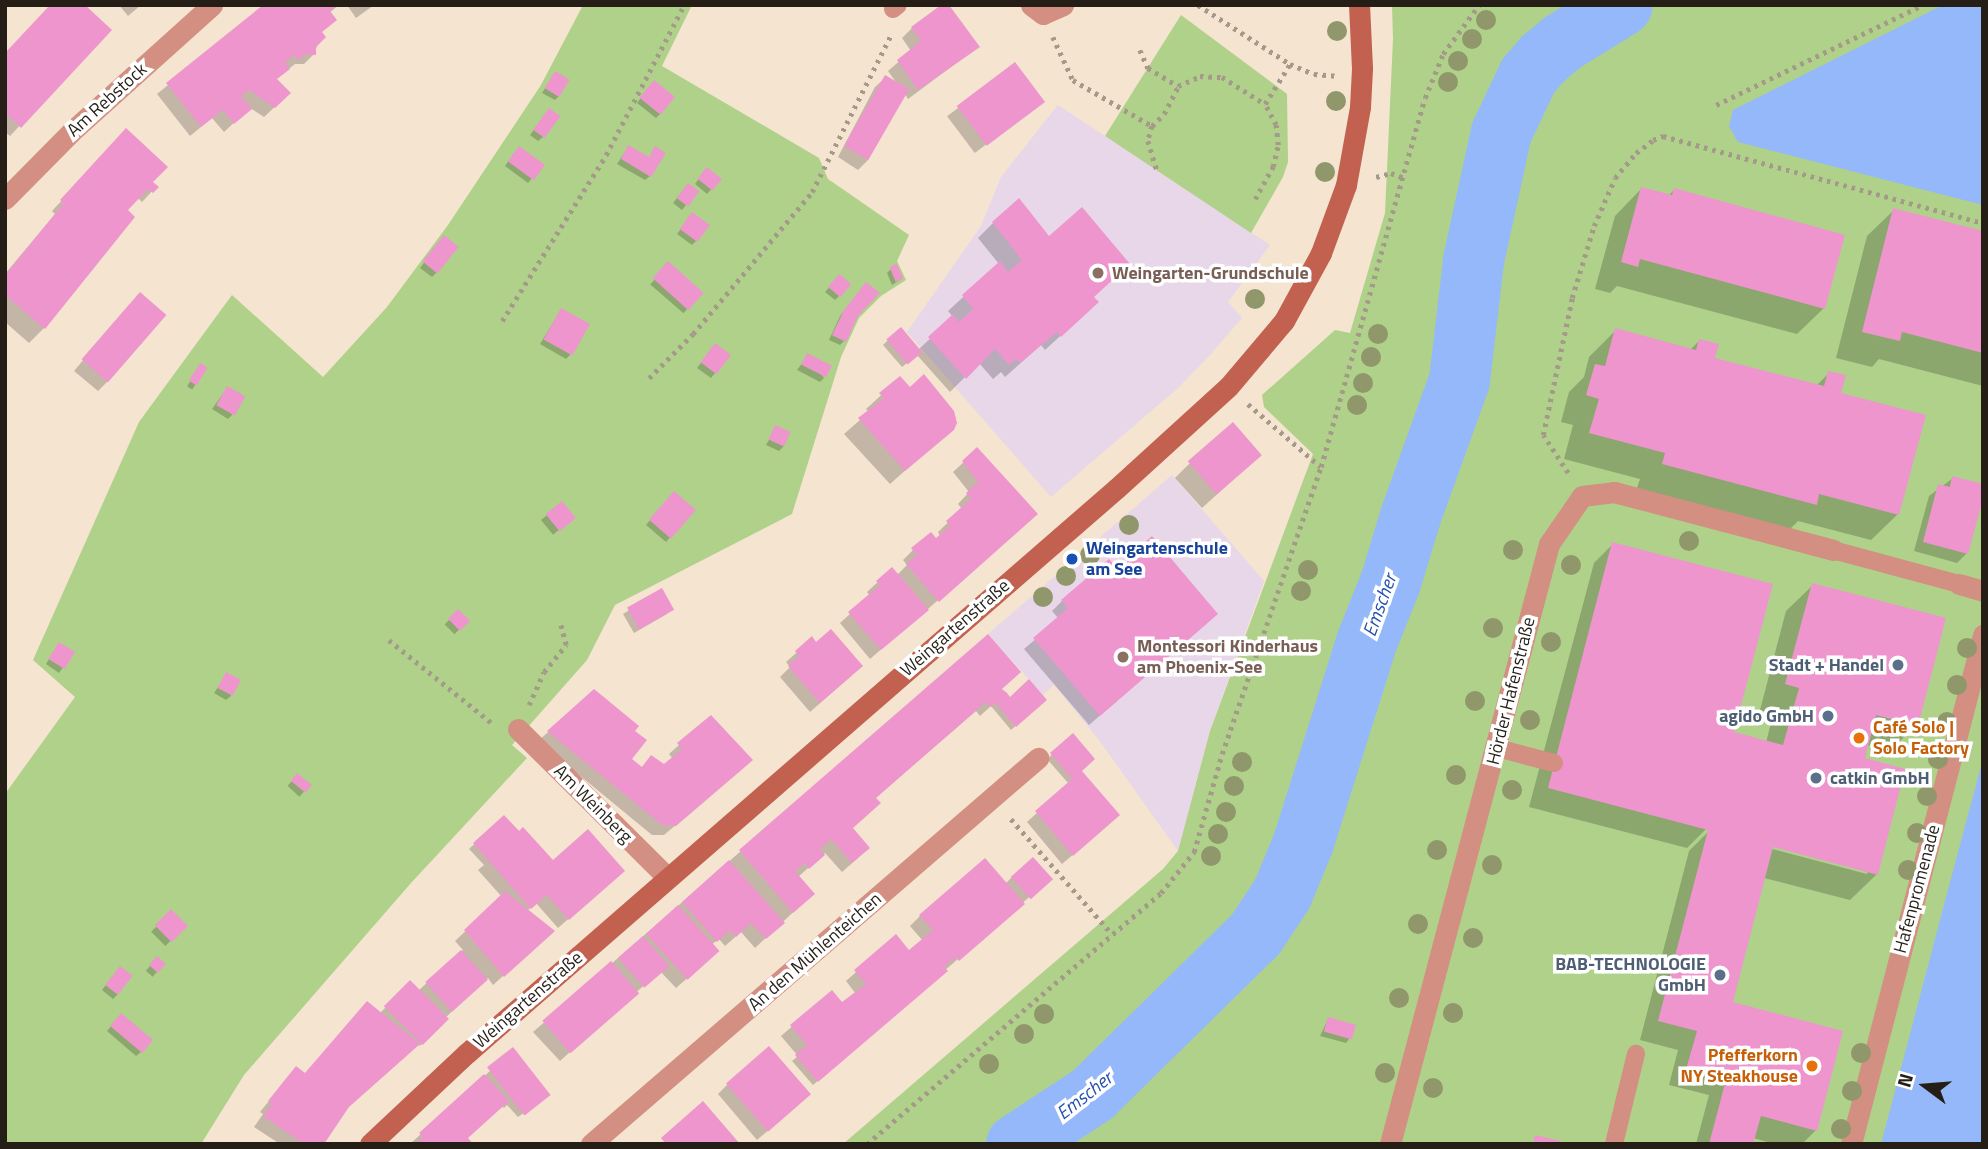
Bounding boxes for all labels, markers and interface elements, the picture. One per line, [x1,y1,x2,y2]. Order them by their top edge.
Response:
street label: Am Rebstock [63,59,151,141]
place label: Weingarten-Grundschule [1112,262,1309,284]
marker: Weingarten-Grundschule [1090,265,1106,281]
place label: Weingartenschule am See [1086,538,1228,580]
marker: Weingartenschule am See [1064,551,1080,567]
water label: Emscher [1357,571,1401,639]
street label: Weingartenstraße [896,575,1014,681]
street label: Hörder Hafenstraße [1482,615,1540,767]
place label: Montessori Kinderhaus am Phoenix-See [1137,636,1318,678]
marker: Montessori Kinderhaus am Phoenix-See [1115,649,1131,665]
place label: Stadt + Handel [1769,654,1884,676]
marker: Stadt + Handel [1890,657,1906,673]
place label: agido GmbH [1719,705,1814,727]
marker: agido GmbH [1820,708,1836,724]
place label: Café Solo | Solo Factory [1873,717,1969,760]
marker: Café Solo | Solo Factory [1851,730,1867,746]
street label: Am Weinberg [549,760,637,848]
place label: catkin GmbH [1830,767,1930,789]
marker: catkin GmbH [1808,770,1824,786]
street label: Hafenpromenade [1889,822,1945,956]
street label: An den Mühlenteichen [744,888,886,1016]
street label: Weingartenstraße [469,947,587,1053]
place label: BAB-TECHNOLOGIE GmbH [1555,954,1706,996]
marker: BAB-TECHNOLOGIE GmbH [1712,967,1728,983]
place label: Pfefferkorn NY Steakhouse [1680,1045,1798,1088]
north arrow [1890,1051,1960,1121]
marker: Pfefferkorn NY Steakhouse [1804,1058,1820,1074]
water label: Emscher [1052,1066,1116,1124]
text: N [1889,1070,1920,1090]

